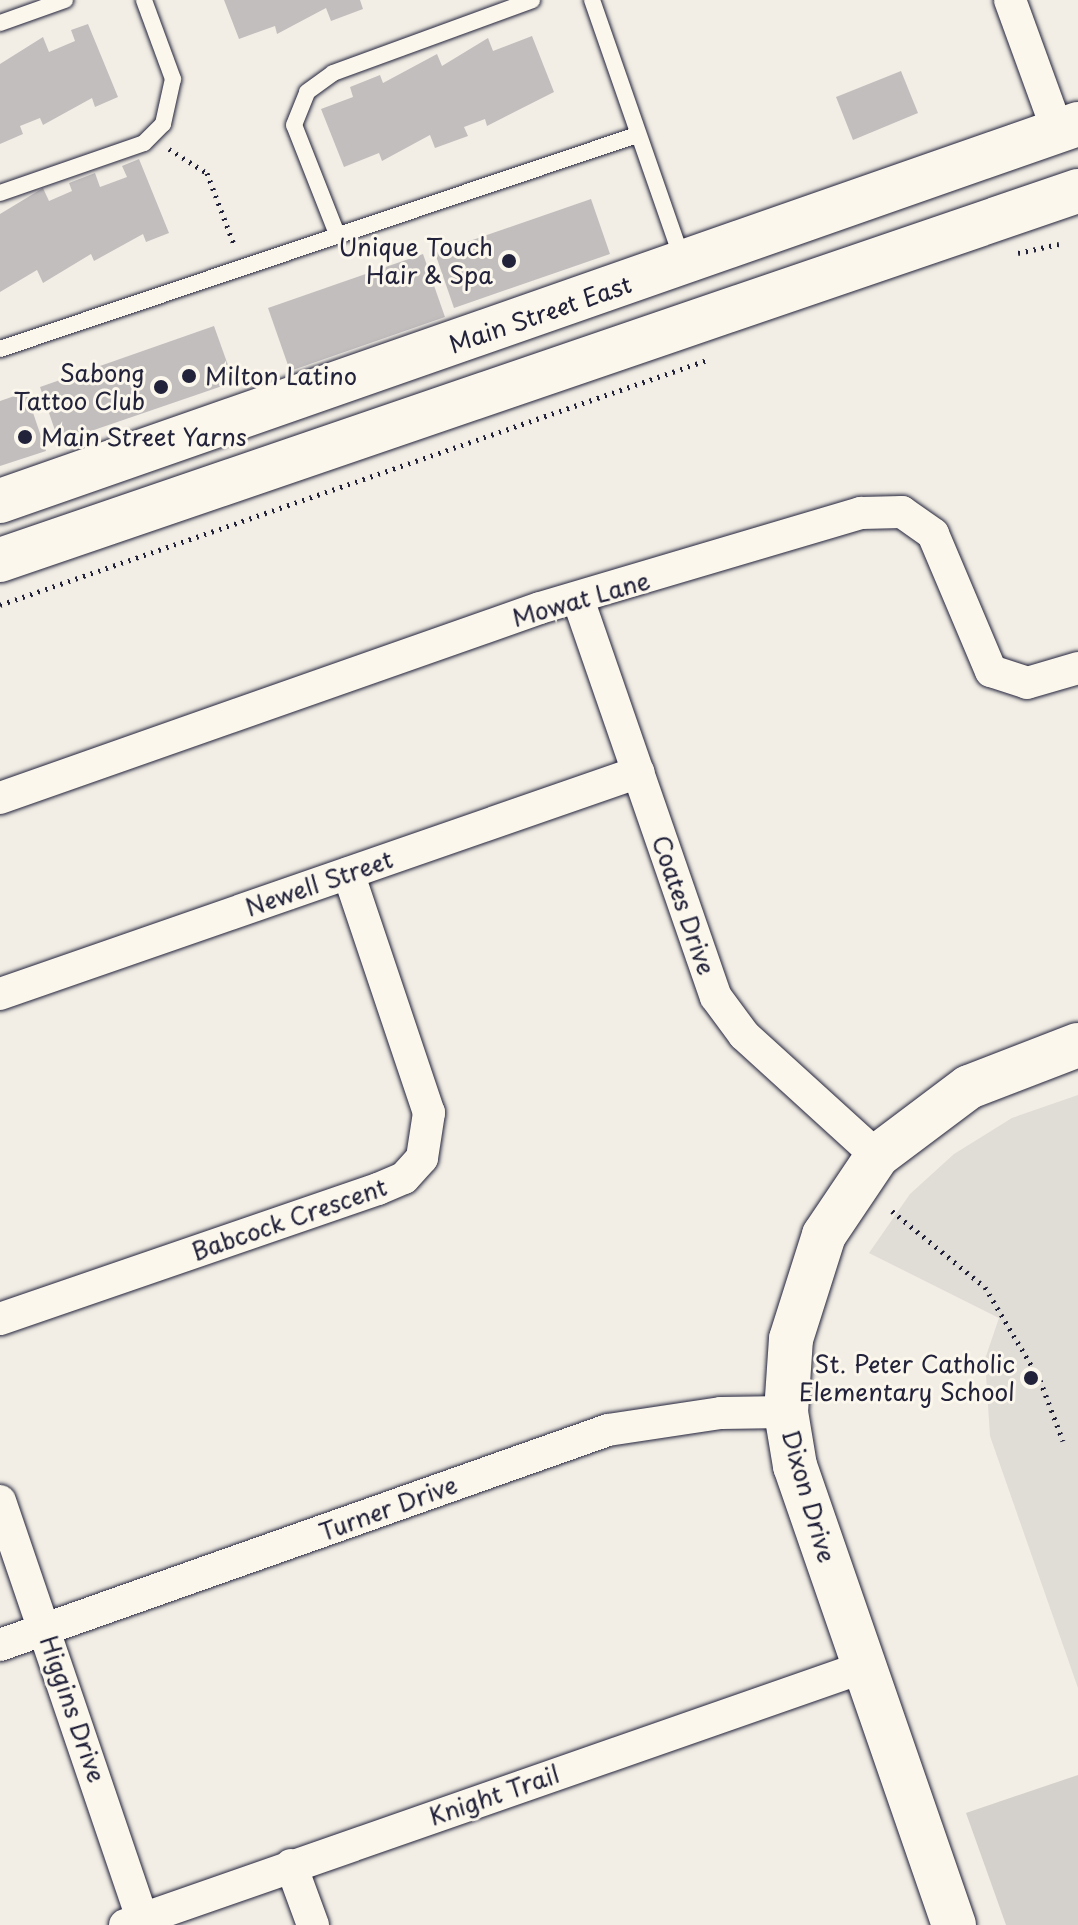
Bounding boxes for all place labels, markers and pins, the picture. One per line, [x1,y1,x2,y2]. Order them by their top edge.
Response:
place label: Unique Touch Hair & Spa [338,233,493,289]
marker: Unique Touch Hair & Spa [500,252,518,270]
place label: Sabong Tattoo Club [12,359,145,415]
place label: Milton Latino [205,362,359,390]
marker: Milton Latino [180,367,198,385]
marker: Sabong Tattoo Club [152,378,170,396]
place label: Main Street Yarns [41,423,251,451]
marker: Main Street Yarns [16,428,34,446]
place label: St. Peter Catholic Elementary School [799,1350,1015,1406]
marker: St. Peter Catholic Elementary School [1022,1369,1040,1387]

